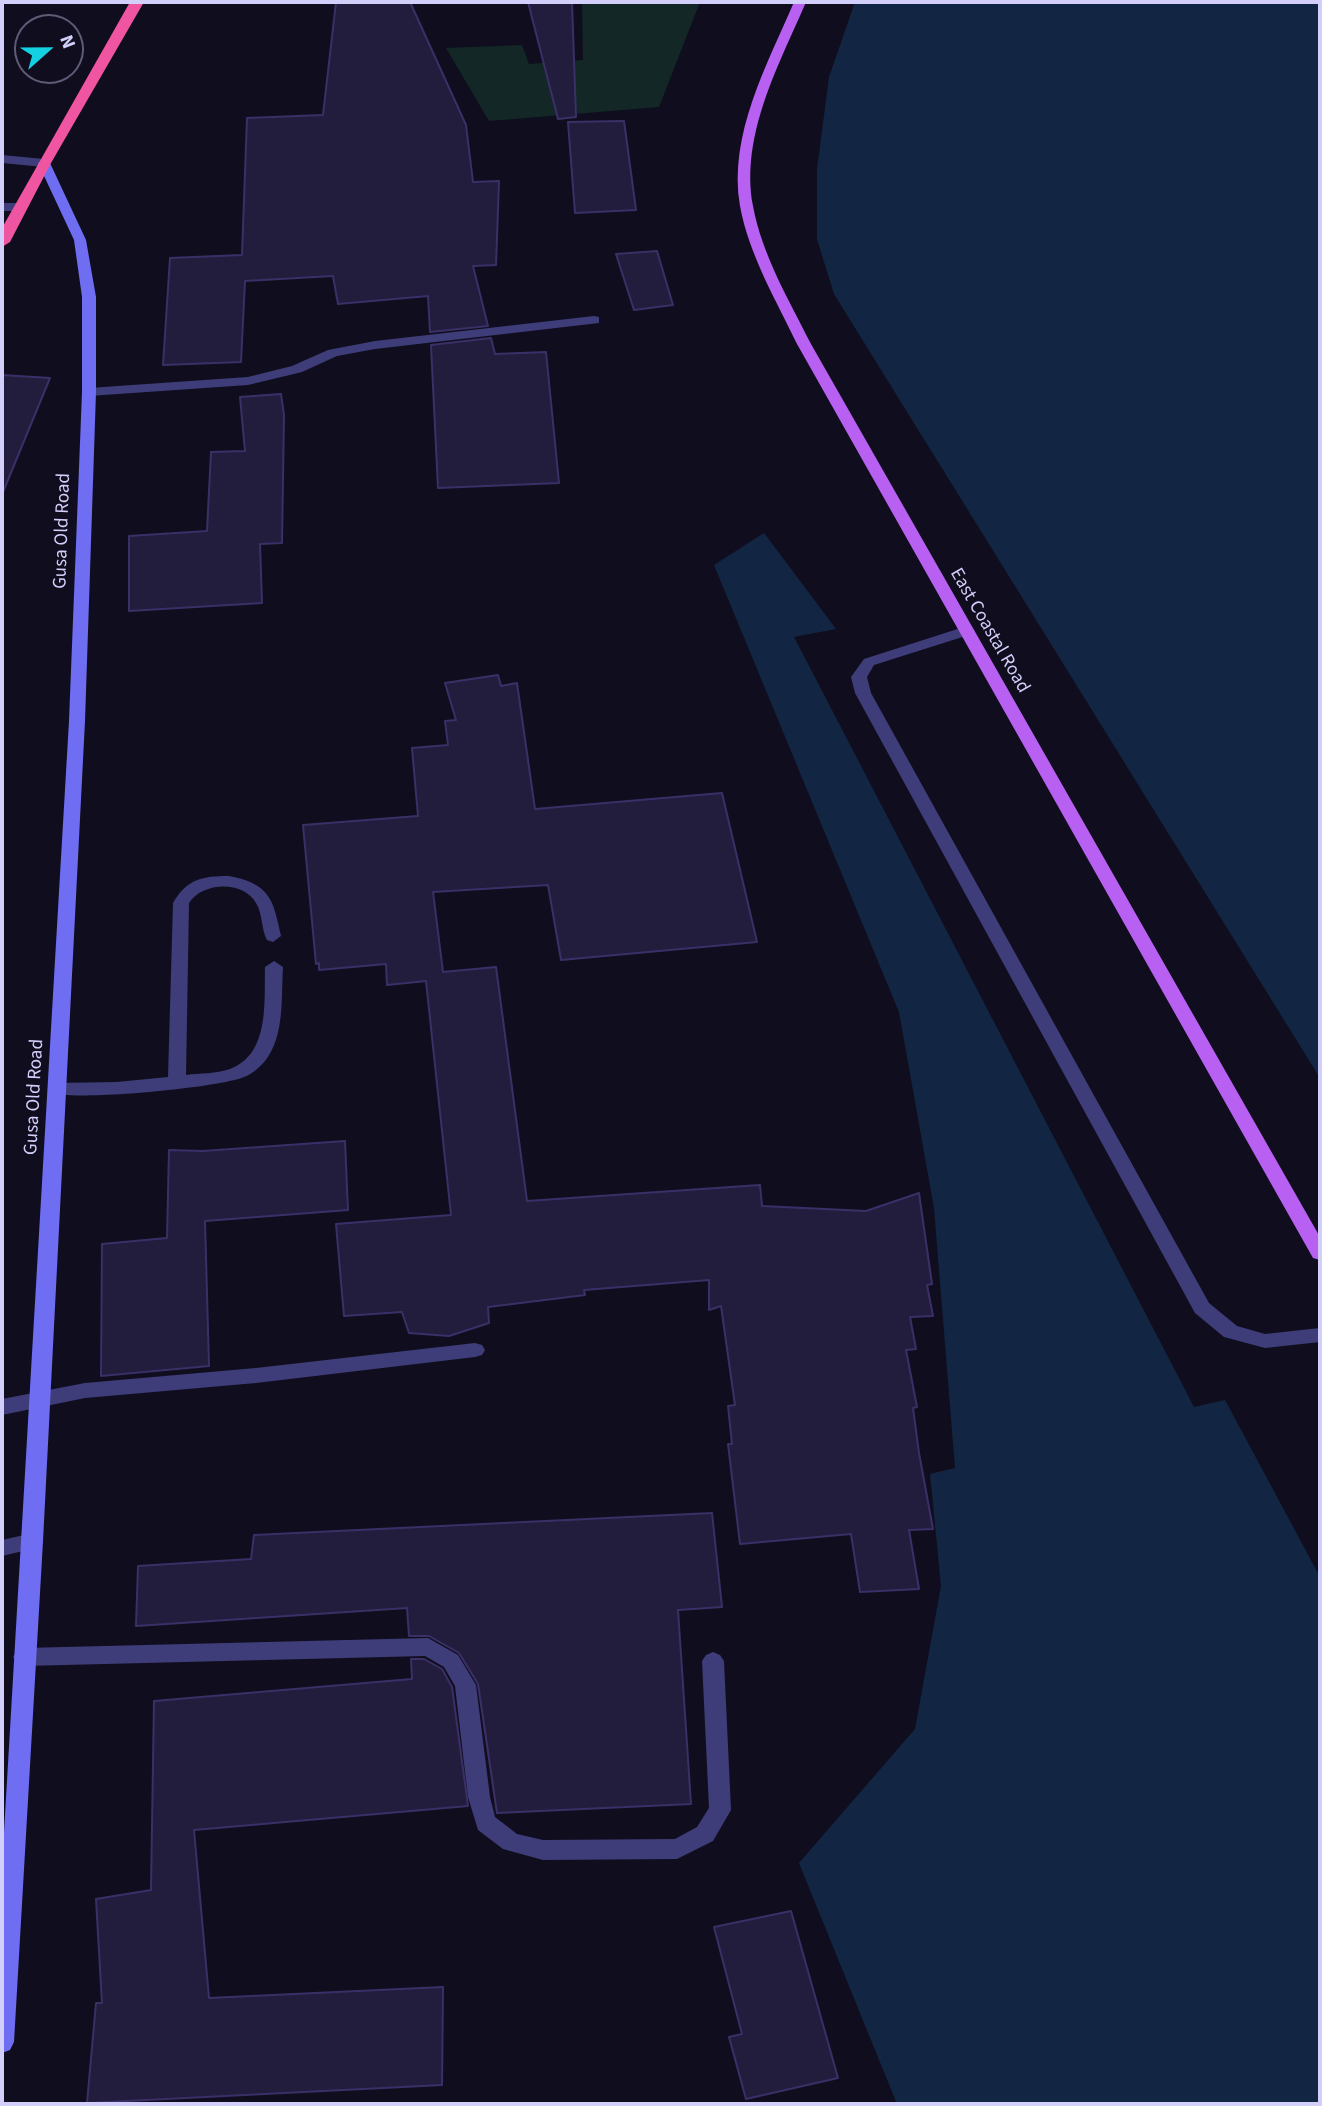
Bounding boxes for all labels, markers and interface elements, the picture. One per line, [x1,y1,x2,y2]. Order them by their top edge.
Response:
north arrow [14,14,84,84]
text: N [52,31,82,53]
street label: Gusa Old Road [50,473,76,589]
street label: East Coastal Road [944,564,1034,698]
street label: Gusa Old Road [21,1038,49,1156]

